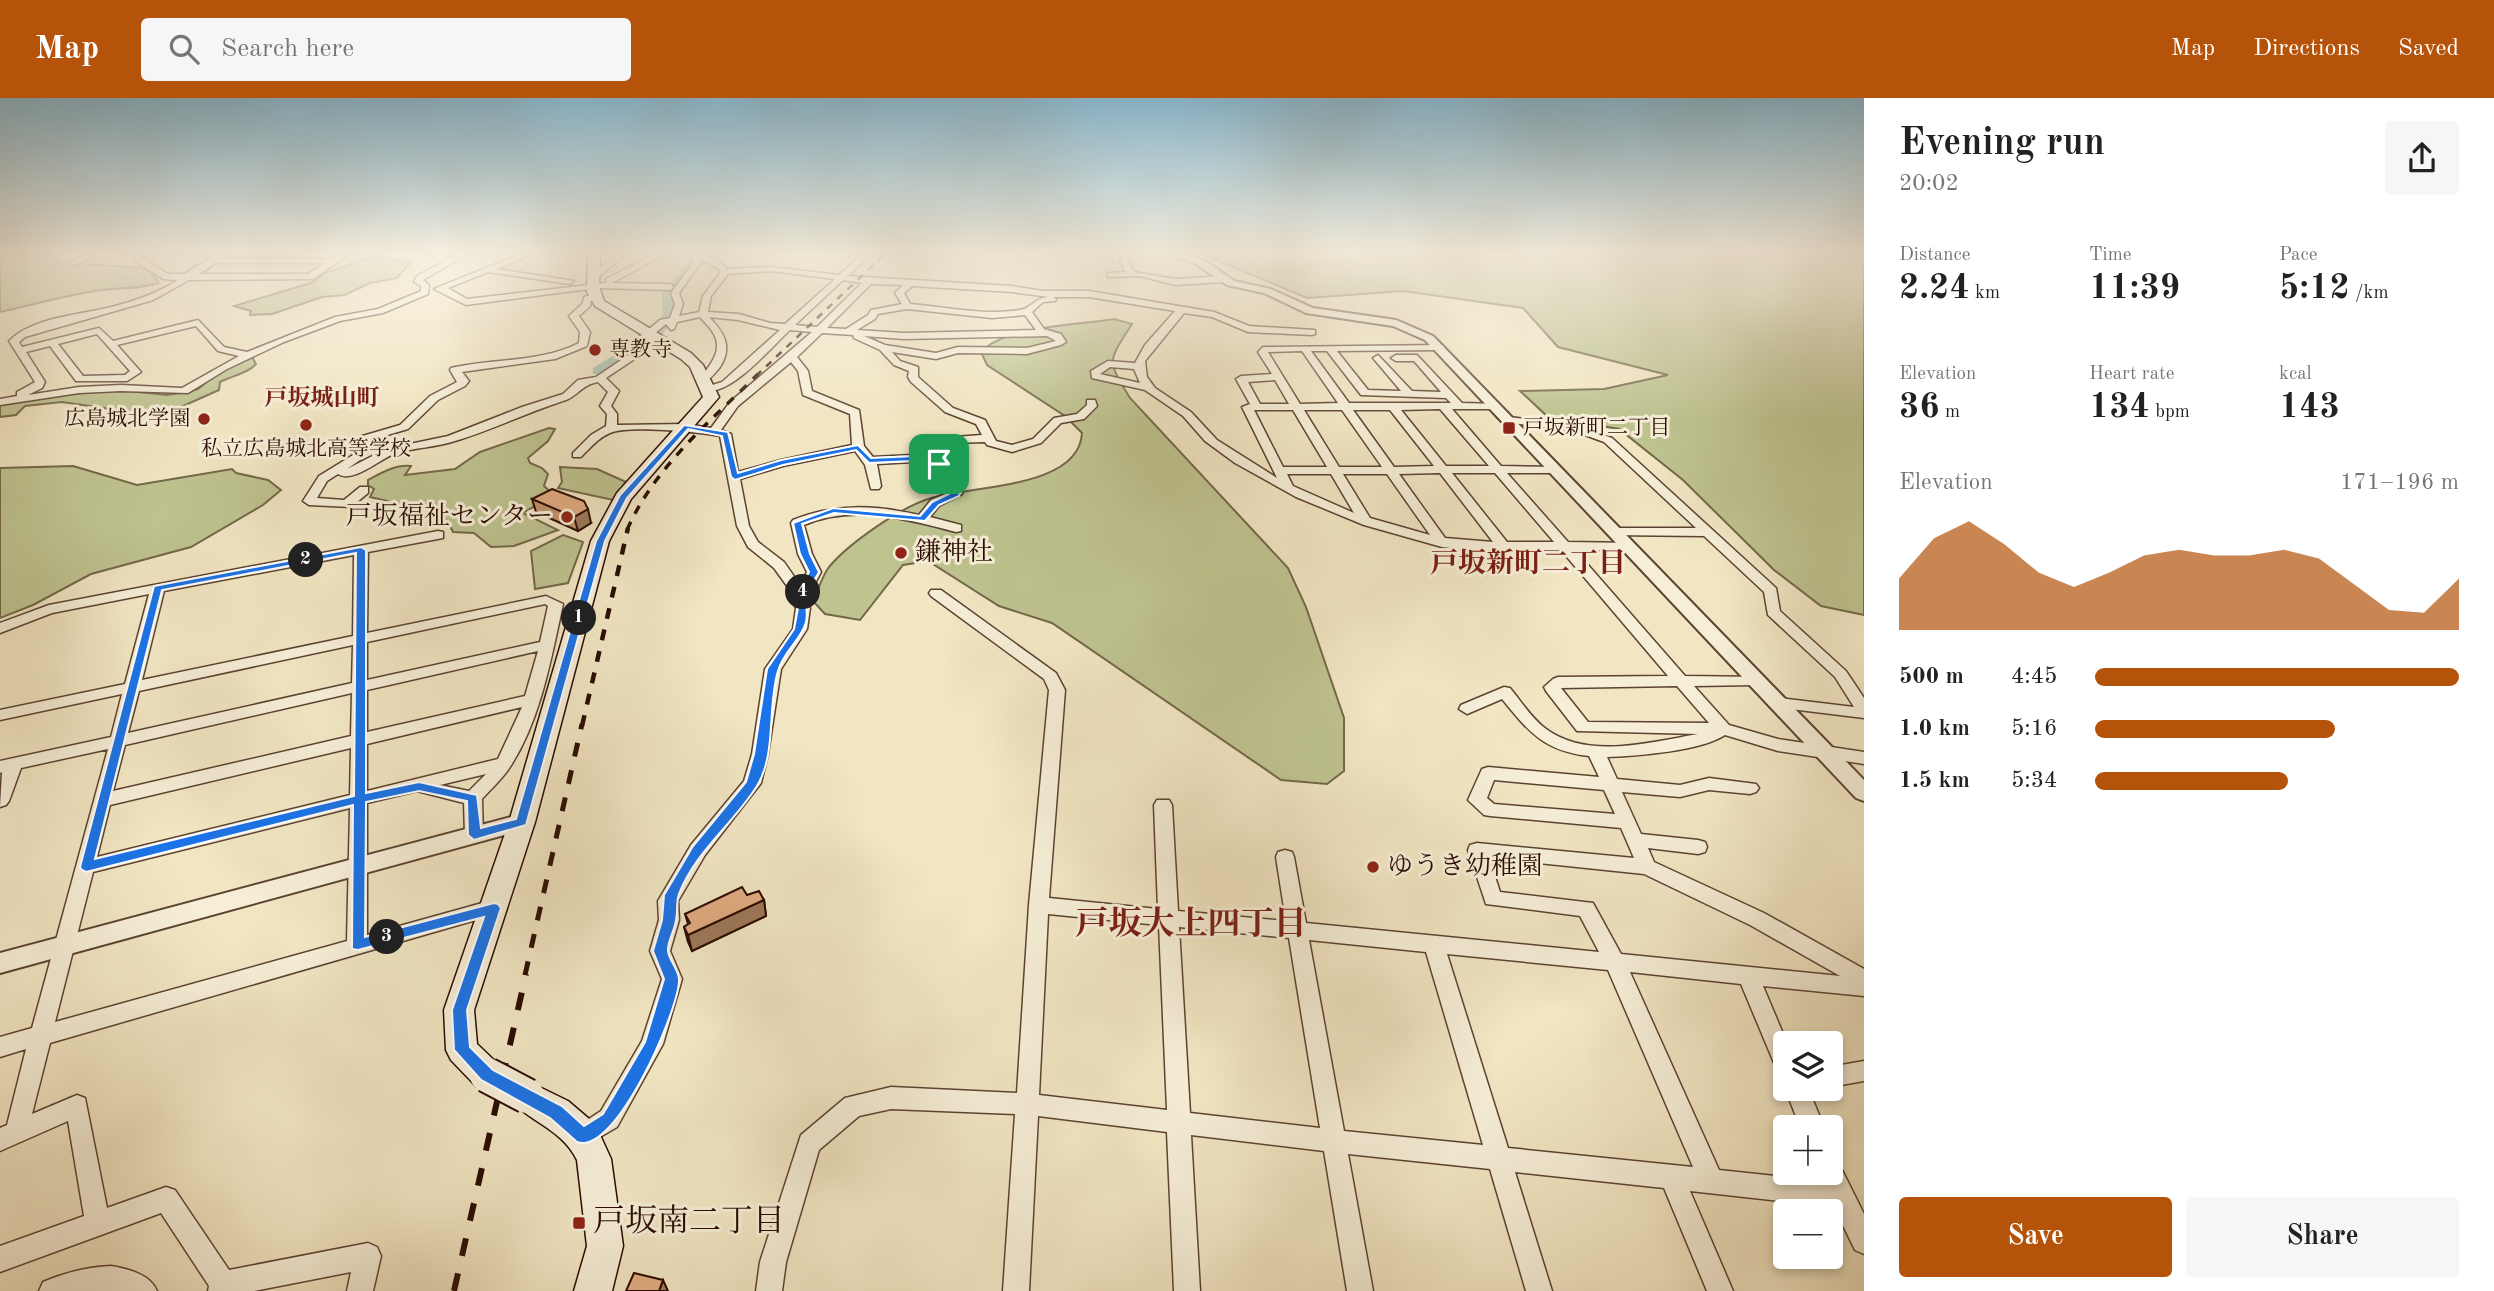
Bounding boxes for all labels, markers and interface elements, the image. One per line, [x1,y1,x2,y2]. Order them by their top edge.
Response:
search box [141,18,631,81]
icon: search [165,30,203,68]
text: Map [35,33,99,66]
text: Search here [221,36,354,62]
text: Map [2171,37,2215,61]
text: Directions [2253,37,2360,61]
text: Saved [2398,37,2459,61]
button: share [2385,121,2459,195]
text: Evening run [1899,125,2105,163]
text: 20:02 [1899,172,1959,195]
text: Distance [1899,246,1971,265]
text: Time [2089,246,2132,265]
text: Pace [2279,246,2318,265]
text: 2.24 [1899,271,1970,306]
text: 11:39 [2089,271,2180,306]
text: 5:12 [2279,271,2350,306]
text: km [1970,284,2000,303]
text: /km [2350,284,2389,303]
place label: 専教寺 [609,338,672,361]
marker: 専教寺 [587,342,603,358]
text: Elevation [1899,365,1976,384]
text: Heart rate [2089,365,2174,384]
text: kcal [2279,365,2312,384]
district label: 戸坂城山町 [265,385,380,410]
text: 36 [1899,390,1940,425]
text: 134 [2089,390,2150,425]
text: 143 [2279,390,2340,425]
text: m [1940,403,1960,422]
text: bpm [2150,403,2190,422]
place label: 広島城北学園 [64,407,190,430]
marker: 広島城北学園 [196,411,212,427]
place label: 戸坂新町二丁目 [1523,416,1670,439]
marker: 私立広島城北高等学校 [298,417,314,433]
marker: 戸坂新町二丁目 [1501,420,1517,436]
pin [909,434,969,494]
place label: 私立広島城北高等学校 [201,437,411,460]
icon: arrive [920,445,958,483]
text: Elevation [1899,471,1993,494]
text: 171–196 m [2340,471,2459,494]
place label: 戸坂福祉センター [346,502,553,530]
marker: 戸坂福祉センター [559,509,575,525]
place label: 鎌神社 [915,537,993,566]
pin: 2 [288,542,324,578]
marker: 鎌神社 [893,545,909,561]
district label: 戸坂新町二丁目 [1430,548,1626,579]
text: 2 [300,550,311,569]
pin: 4 [786,574,820,610]
text: 4 [797,582,808,601]
pin: 1 [562,601,596,636]
text: 1 [573,608,584,627]
text: 500 m [1899,665,1964,688]
text: 4:45 [2011,665,2057,688]
text: 1.0 km [1899,717,1970,740]
text: 5:16 [2011,717,2057,740]
text: 1.5 km [1899,769,1970,792]
text: 5:34 [2011,769,2057,792]
place label: ゆうき幼稚園 [1387,852,1543,880]
marker: ゆうき幼稚園 [1365,859,1381,875]
district label: 戸坂大上四丁目 [1076,906,1307,942]
pin: 3 [370,920,404,954]
text: 3 [381,927,392,946]
map controls [1773,1031,1843,1269]
button: layers [1773,1031,1843,1101]
button: + [1773,1115,1843,1185]
button: Save [1899,1197,2172,1277]
button: Share [2186,1197,2459,1277]
button: − [1773,1199,1843,1269]
place label: 戸坂南二丁目 [593,1204,785,1239]
marker: 戸坂南二丁目 [571,1215,587,1231]

